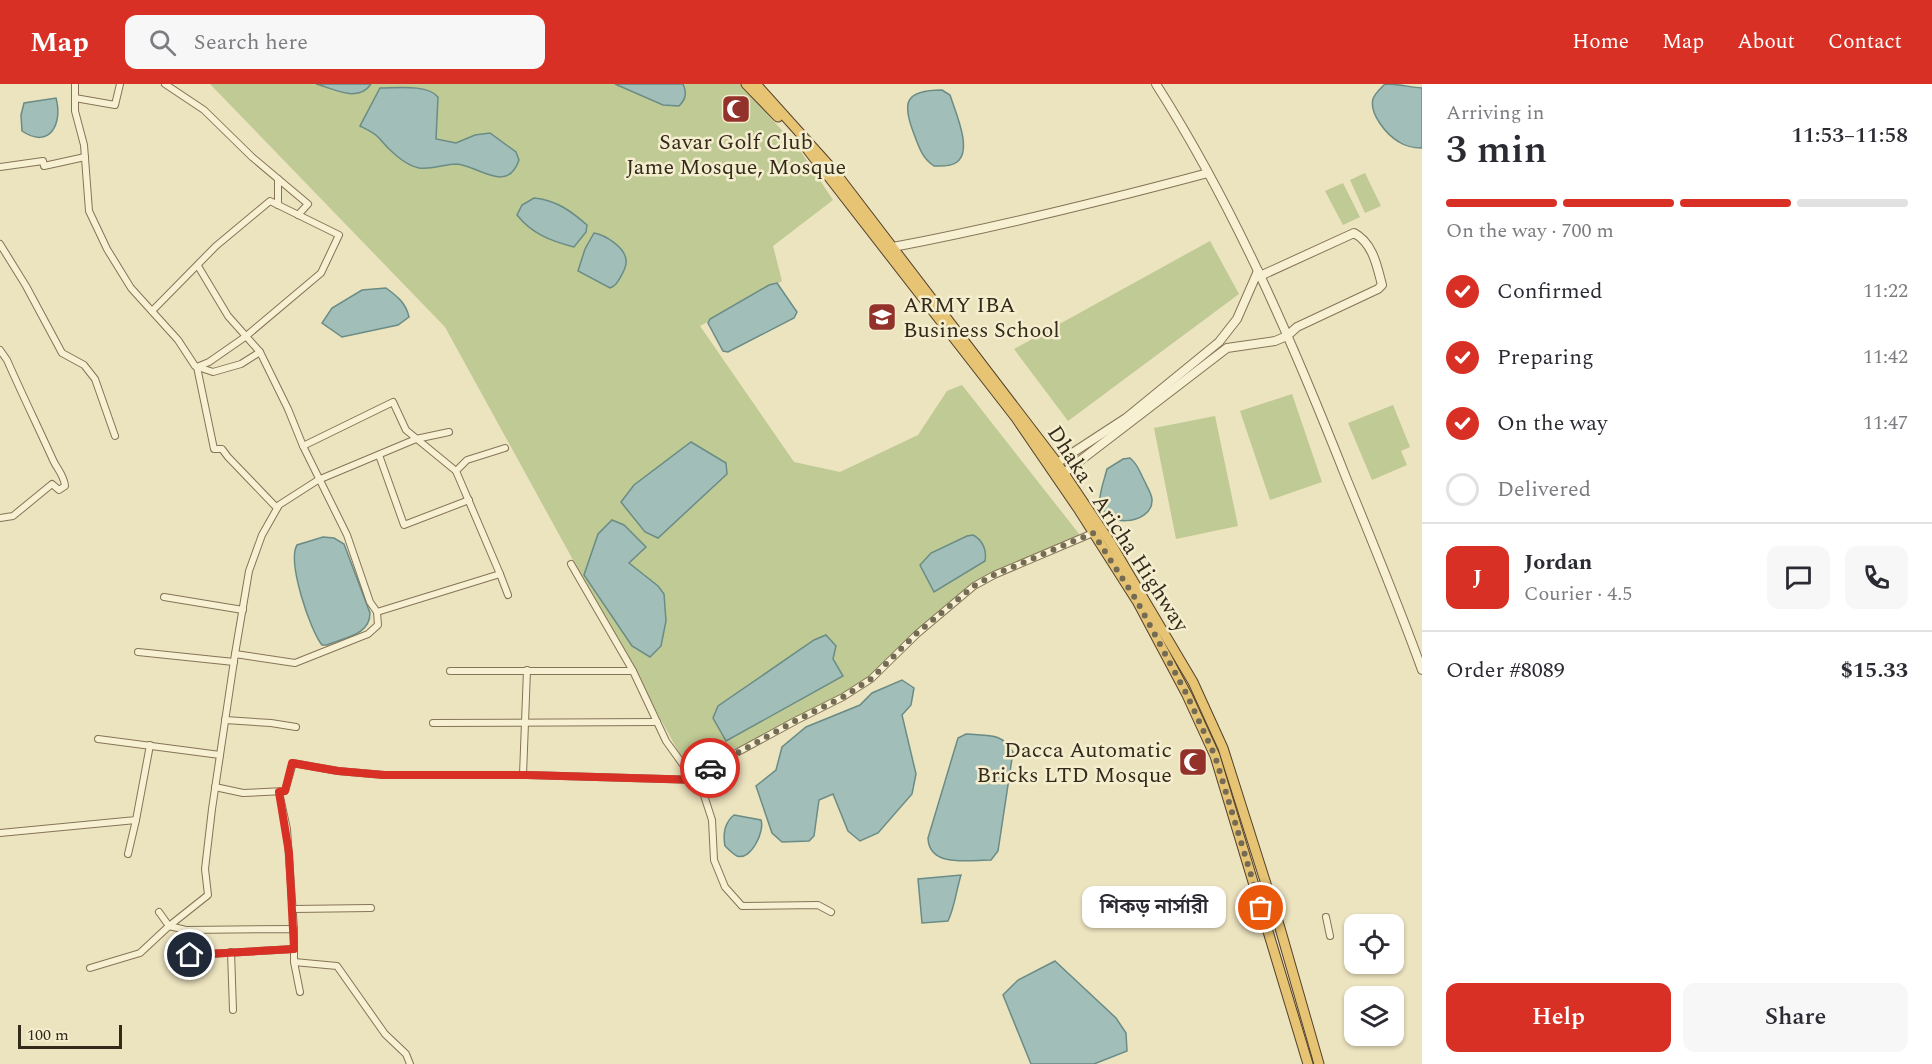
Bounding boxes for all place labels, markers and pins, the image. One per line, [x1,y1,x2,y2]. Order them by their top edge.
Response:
mosque icon: Savar Golf Club Jame Mosque, Mosque [720,93,752,125]
place label: Savar Golf Club Jame Mosque, Mosque [626,126,846,184]
place label: ARMY IBA Business School [903,289,1060,347]
school or university icon: ARMY IBA Business School [866,301,898,333]
place label: Dacca Automatic Bricks LTD Mosque [977,734,1172,792]
mosque icon: Dacca Automatic Bricks LTD Mosque [1177,746,1209,778]
pin [1235,882,1286,933]
callout: শিকড় নার্সারী [1081,887,1225,929]
pin [164,929,215,980]

